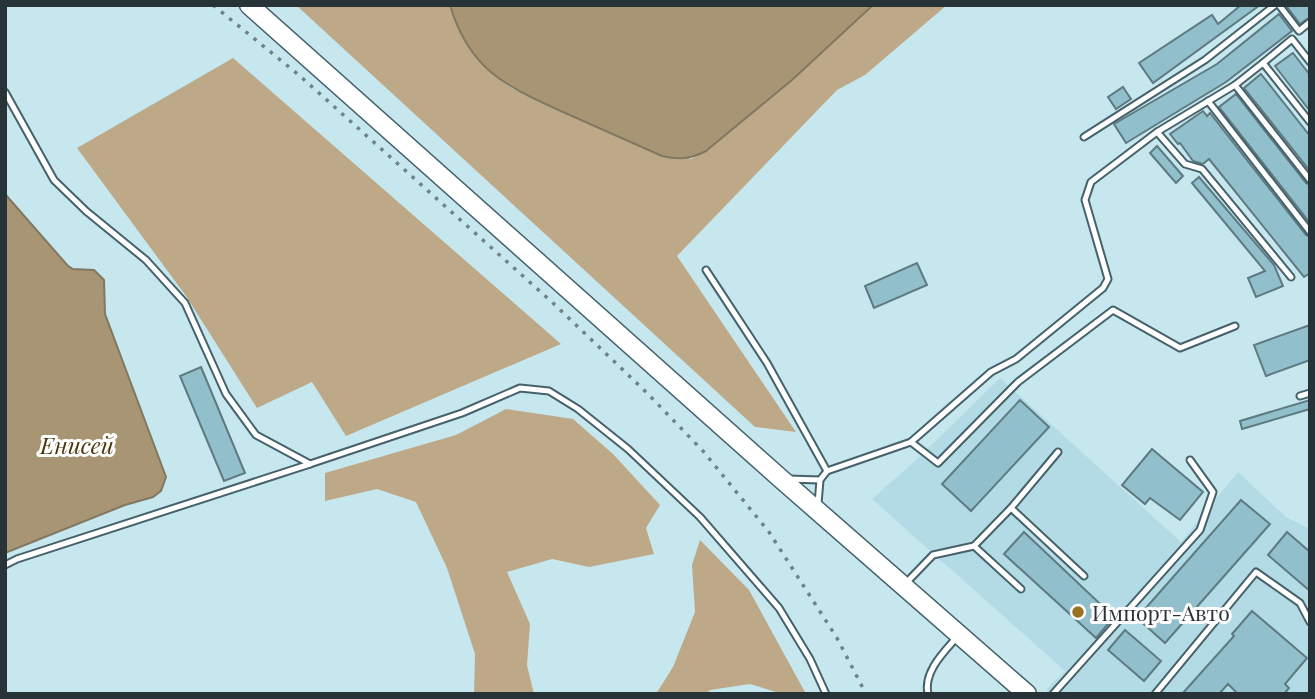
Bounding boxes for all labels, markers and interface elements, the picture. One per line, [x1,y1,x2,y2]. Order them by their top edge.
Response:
water label: Енисей [39,429,115,460]
place label: Импорт-Авто [1092,598,1230,626]
marker: Импорт-Авто [1070,604,1086,620]

